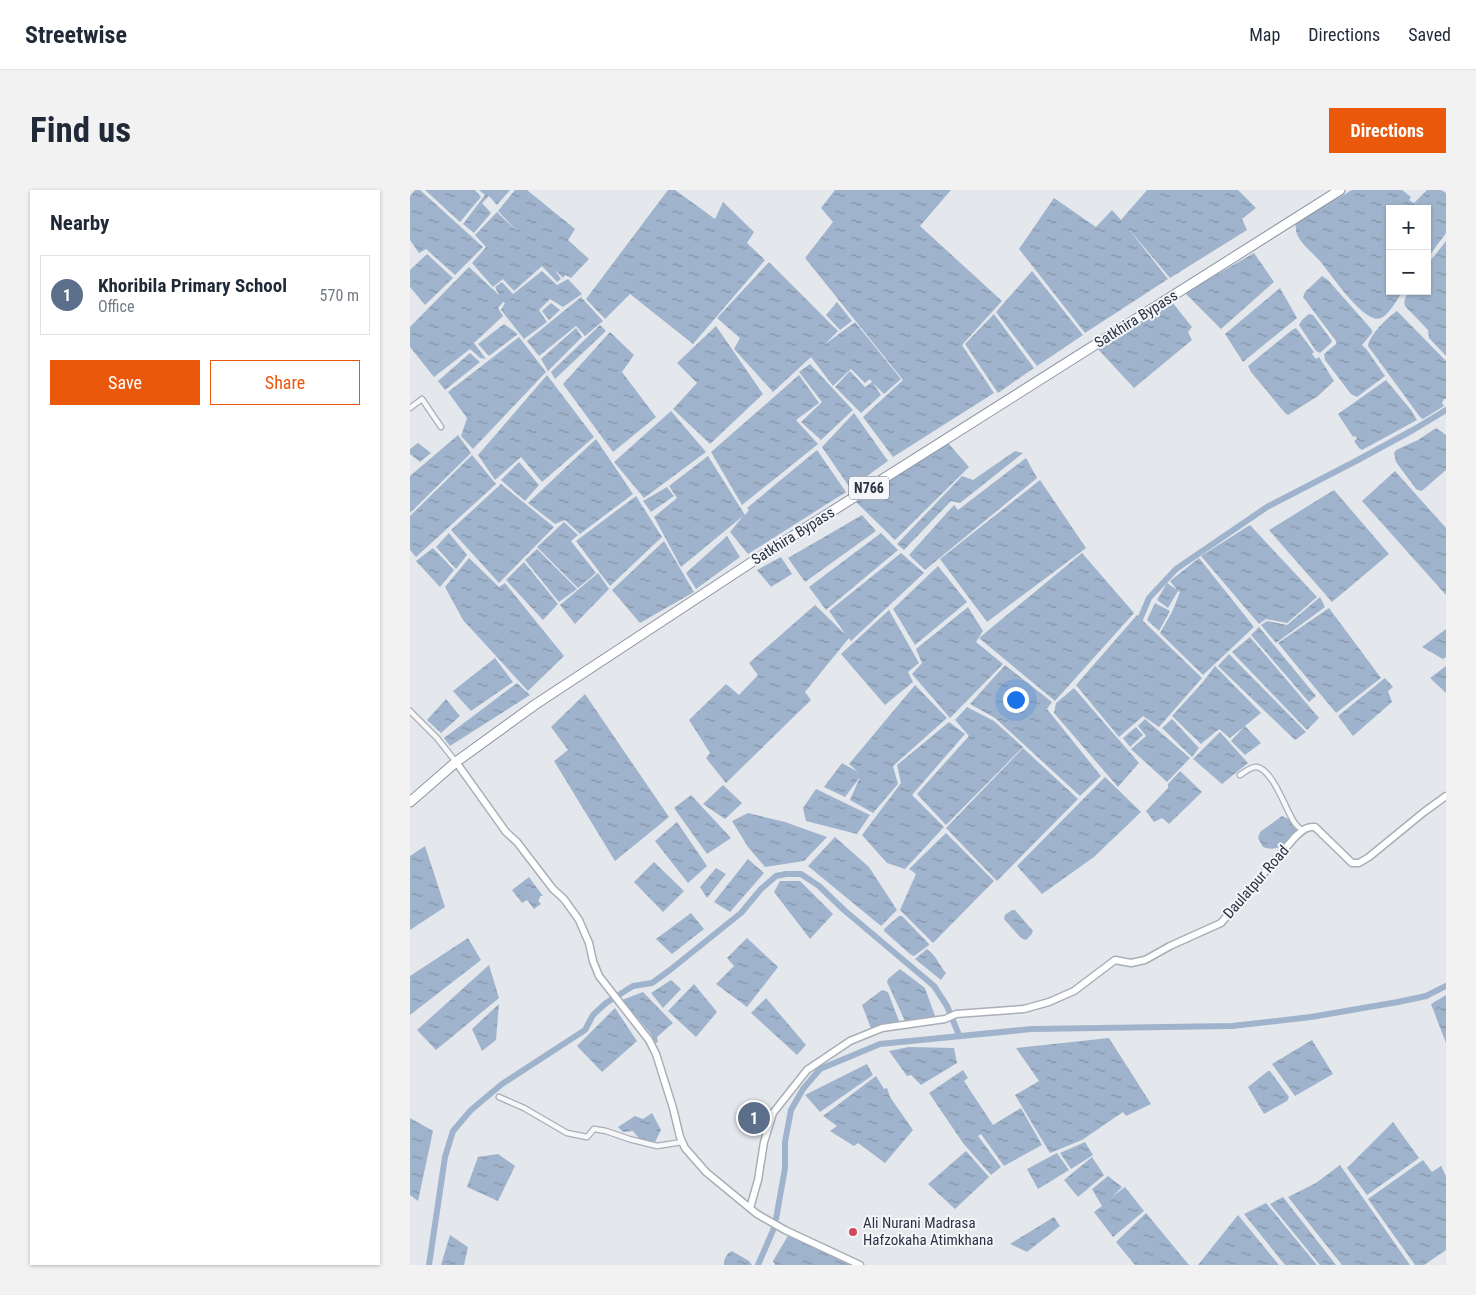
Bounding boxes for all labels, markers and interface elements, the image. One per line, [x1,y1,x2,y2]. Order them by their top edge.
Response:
text: Streetwise [25,21,127,49]
text: Map [1249,24,1280,45]
text: Directions [1308,24,1380,45]
text: Saved [1408,24,1451,45]
button: Directions [1329,108,1446,153]
text: Find us [30,110,131,151]
map controls [1386,205,1431,295]
button: + [1386,205,1431,250]
text: Nearby [50,211,109,235]
button: − [1386,250,1431,295]
text: Khoribila Primary School [98,274,287,297]
text: 1 [63,286,71,305]
text: 570 m [320,286,359,305]
street label: Satkhira Bypass [1091,286,1181,352]
text: Office [98,297,134,316]
button: Save [50,360,200,405]
button: Share [210,360,360,405]
road number: N766 [849,476,889,500]
street label: Satkhira Bypass [748,503,838,569]
your location [1003,687,1029,713]
street label: Daulatpur Road [1219,842,1293,922]
pin: 1 [738,1099,770,1137]
place label: Ali Nurani Madrasa Hafzokaha Atimkhana [863,1214,993,1249]
marker: Ali Nurani Madrasa Hafzokaha Atimkhana [847,1226,859,1238]

